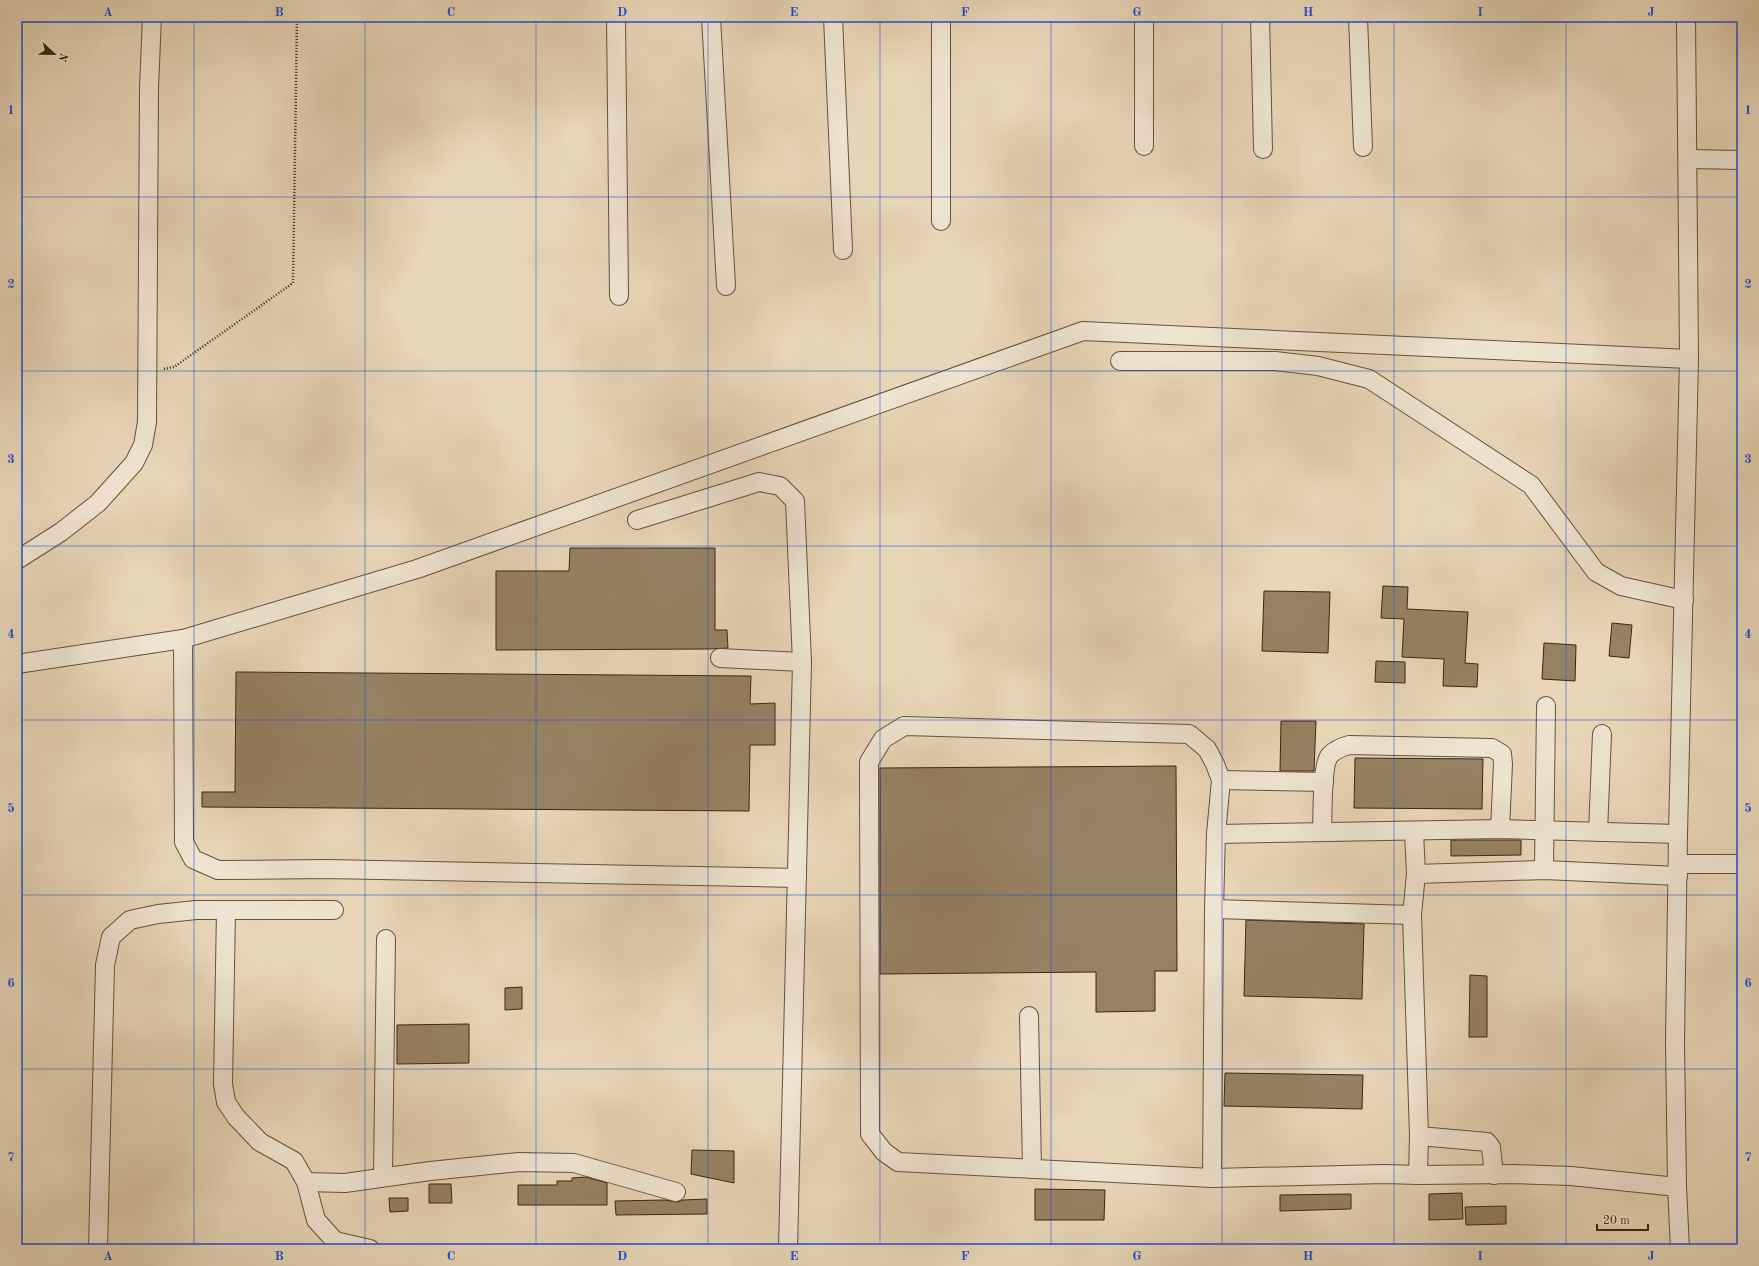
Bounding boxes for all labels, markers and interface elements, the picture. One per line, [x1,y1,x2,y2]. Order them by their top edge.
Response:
text: A [103,6,113,19]
text: B [274,6,284,19]
text: C [447,6,455,19]
text: D [617,6,627,19]
text: E [790,6,799,19]
text: F [961,6,970,19]
text: G [1132,6,1142,19]
text: H [1303,6,1314,19]
text: I [1477,6,1483,19]
text: J [1647,6,1655,19]
north arrow [34,34,74,74]
text: N [55,51,69,64]
text: 1 [7,104,15,117]
text: 1 [1744,104,1752,117]
text: 2 [7,278,15,291]
text: 2 [1744,278,1752,291]
text: 3 [7,453,15,466]
text: 3 [1744,453,1752,466]
text: 4 [7,628,15,641]
text: 4 [1744,628,1752,641]
text: 5 [7,802,15,815]
text: 5 [1744,802,1752,815]
text: 6 [7,977,15,990]
text: 6 [1744,977,1752,990]
text: 7 [7,1151,15,1164]
text: 7 [1744,1151,1752,1164]
scale bar [1597,1206,1648,1232]
text: 20 m [1603,1215,1630,1227]
text: A [103,1250,113,1263]
text: B [274,1250,284,1263]
text: C [447,1250,455,1263]
text: D [617,1250,627,1263]
text: E [790,1250,799,1263]
text: F [961,1250,970,1263]
text: G [1132,1250,1142,1263]
text: H [1303,1250,1314,1263]
text: I [1477,1250,1483,1263]
text: J [1647,1250,1655,1263]

